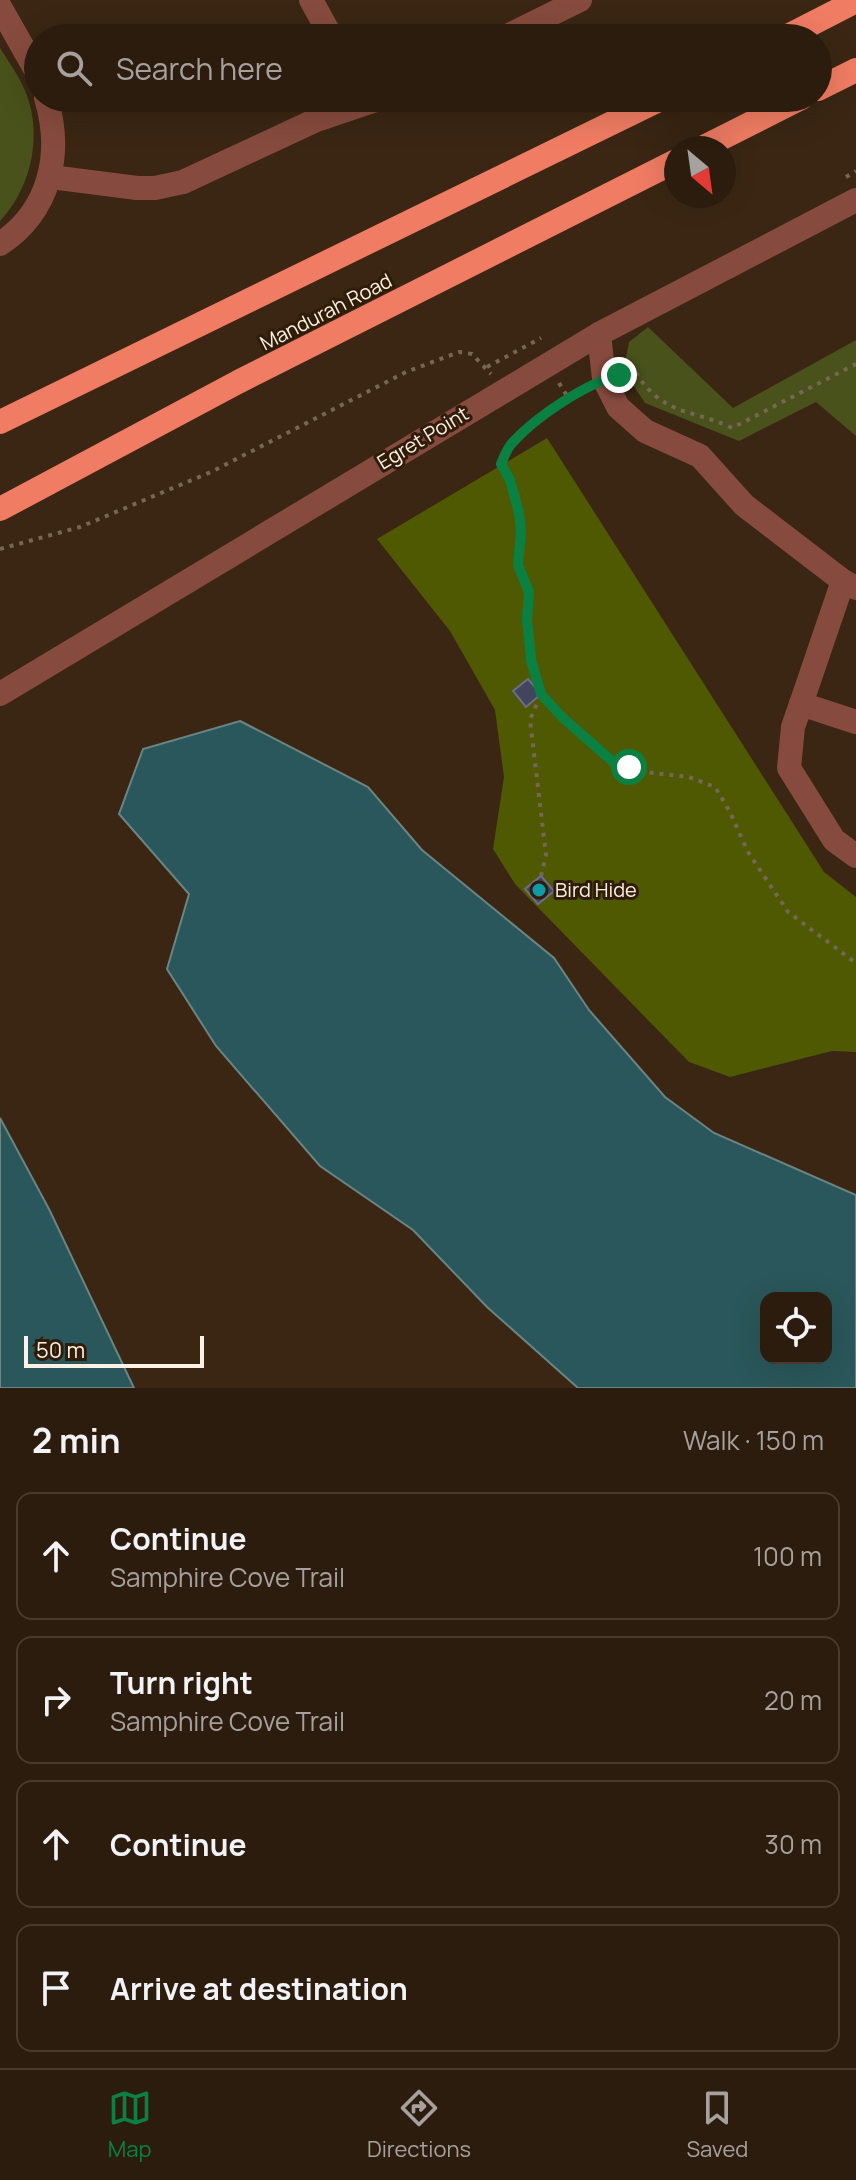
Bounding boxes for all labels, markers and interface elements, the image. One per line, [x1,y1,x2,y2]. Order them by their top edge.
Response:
search box [24,24,832,112]
icon: search [52,46,96,90]
text: Search here [116,48,283,89]
north arrow [664,136,736,208]
street label: Mandurah Road [255,267,396,356]
route end [601,357,637,393]
street label: Egret Point [372,400,474,476]
route start [611,749,647,785]
place label: Bird Hide [555,876,637,903]
marker: Bird Hide [530,881,548,899]
map controls [760,1292,832,1364]
button: locate [760,1292,832,1364]
scale bar [24,1332,204,1368]
text: 50 m [36,1335,85,1365]
text: 2 min [32,1417,120,1463]
text: Walk · 150 m [683,1422,824,1458]
text: Continue [110,1518,246,1559]
icon: ahead [34,1534,78,1578]
text: 100 m [753,1538,822,1574]
text: Samphire Cove Trail [110,1559,345,1595]
text: Turn right [110,1662,253,1703]
icon: right [34,1678,78,1722]
text: 20 m [764,1682,822,1718]
text: Samphire Cove Trail [110,1703,345,1739]
icon: ahead [34,1822,78,1866]
text: Continue [110,1824,246,1865]
text: 30 m [765,1826,822,1862]
icon: arrive [34,1966,78,2010]
text: Arrive at destination [110,1968,408,2009]
tab: Map [108,2086,152,2164]
tab: Directions [367,2086,471,2164]
tab: Saved [686,2086,748,2164]

